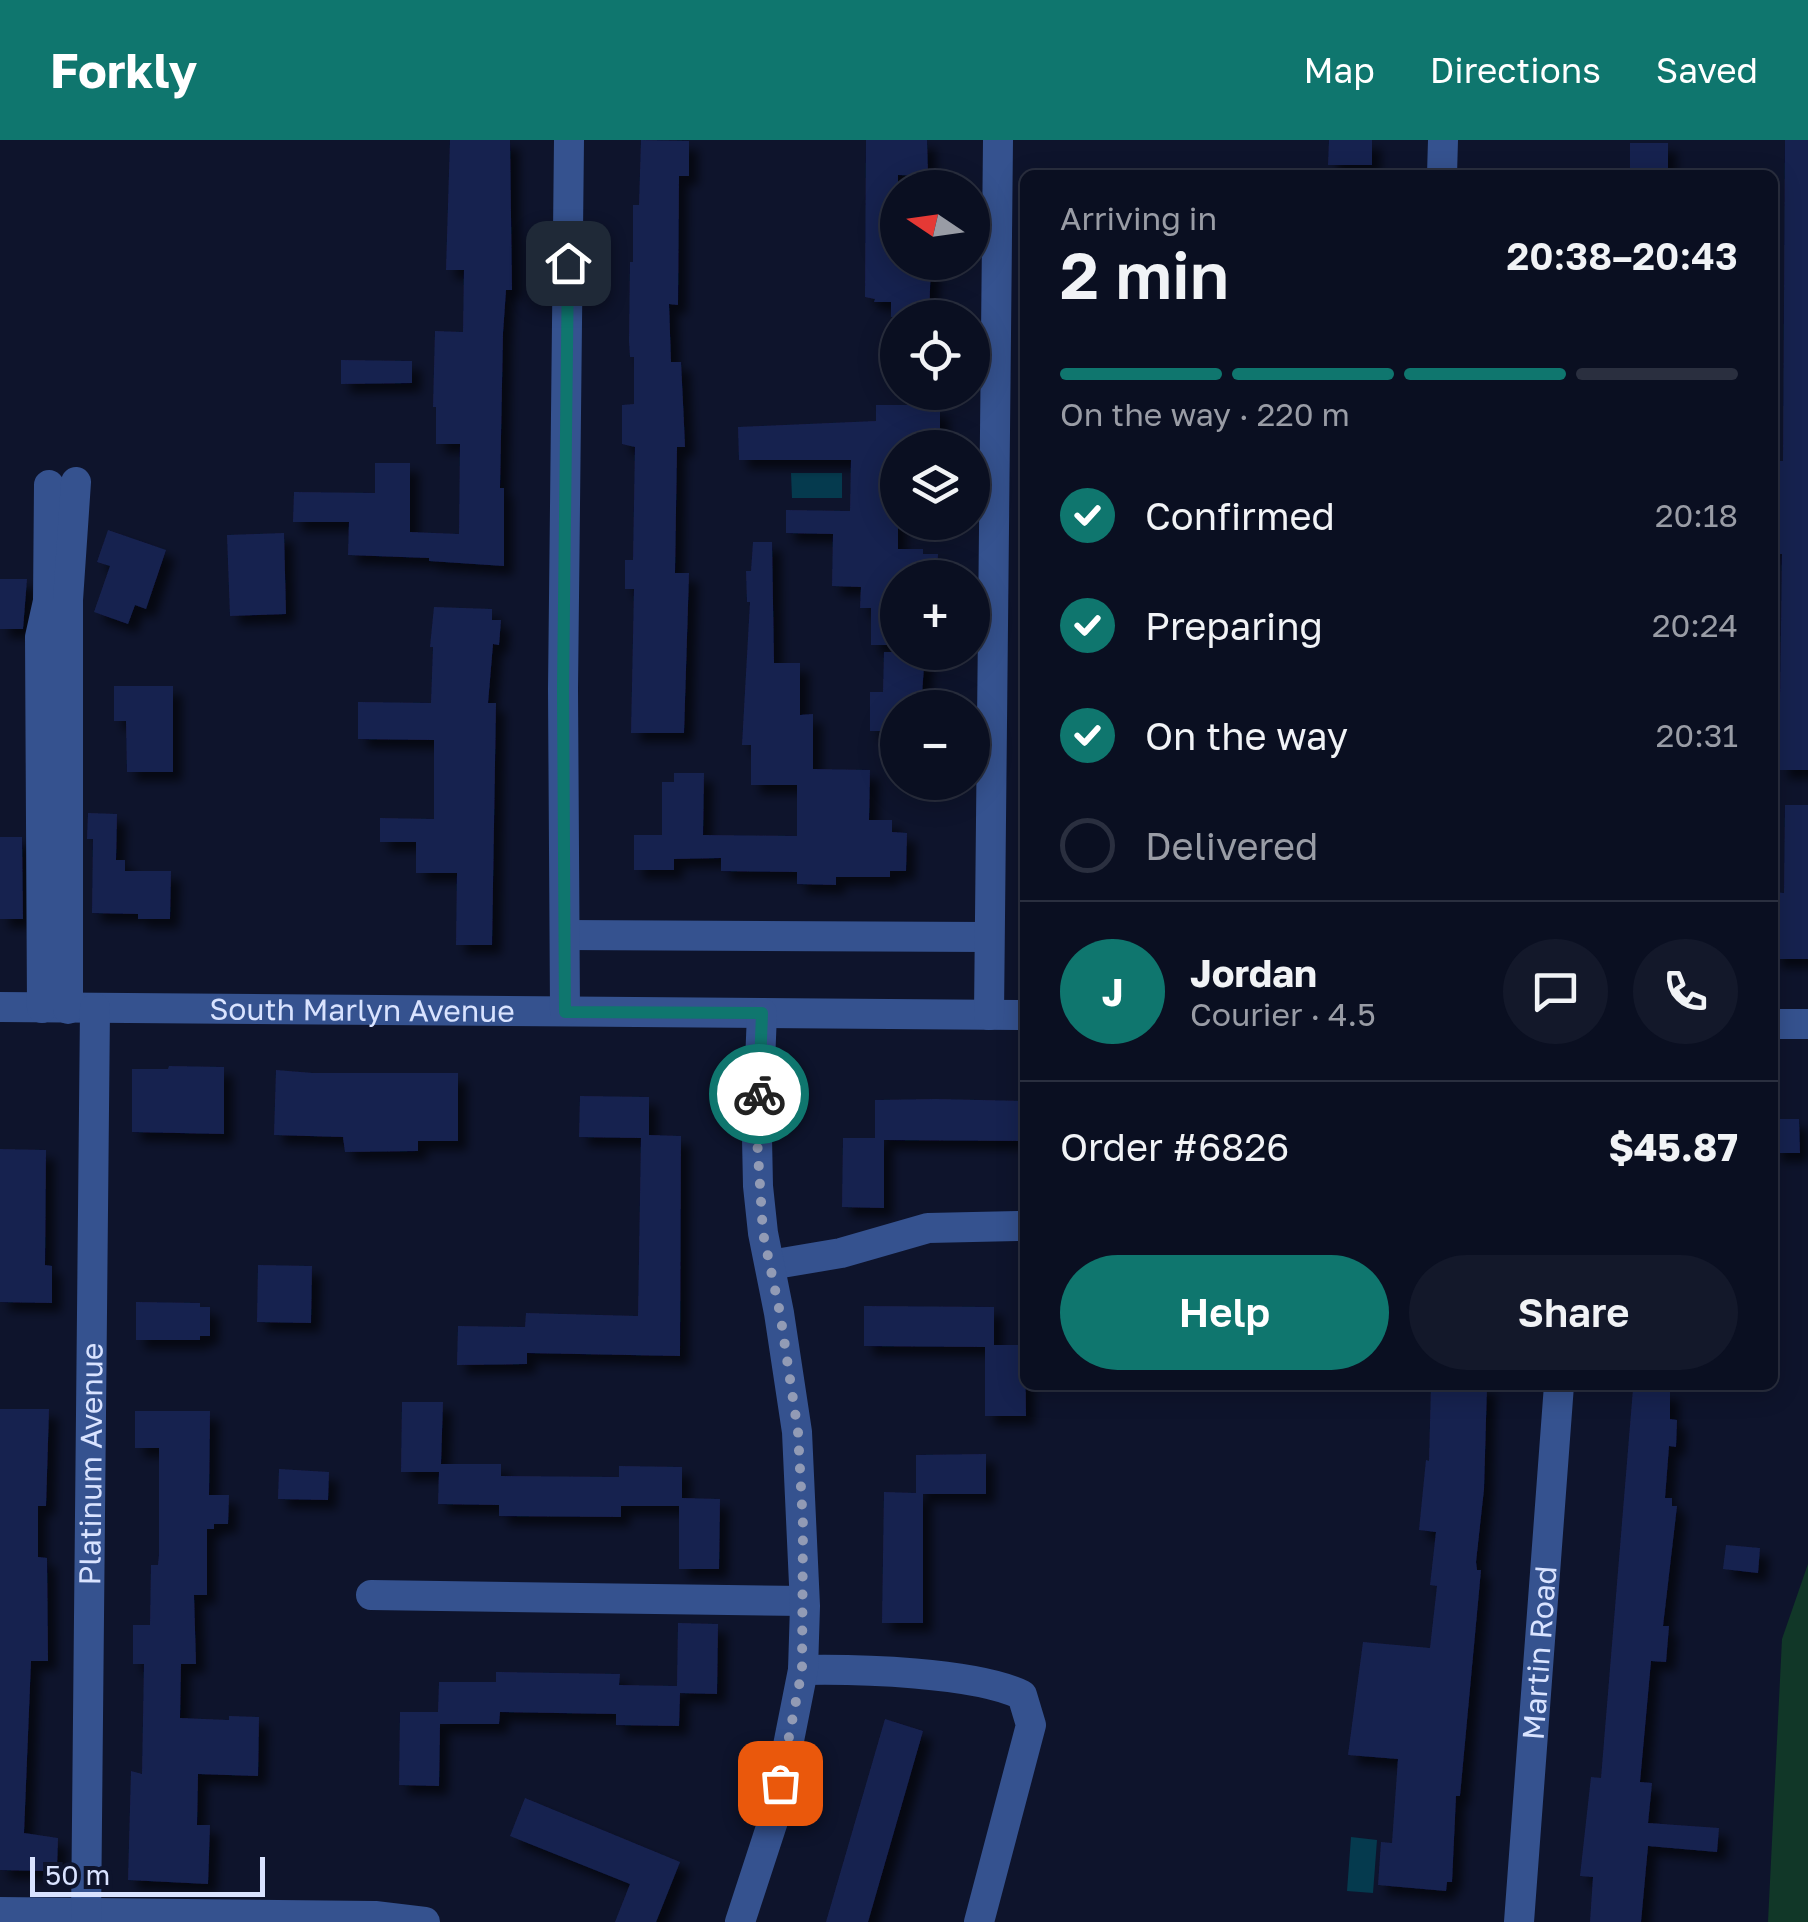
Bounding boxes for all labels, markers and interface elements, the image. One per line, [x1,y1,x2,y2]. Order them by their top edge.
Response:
text: Forkly [50,41,197,99]
text: Map [1303,49,1375,91]
text: Directions [1430,49,1601,91]
text: Saved [1656,49,1758,91]
north arrow [880,170,990,280]
map controls [880,170,990,800]
text: Arriving in [1060,199,1217,237]
pin [526,221,611,306]
text: 20:38–20:43 [1507,233,1738,278]
text: 2 min [1060,235,1229,313]
icon: home [541,236,596,291]
button: locate [880,300,990,410]
text: On the way · 220 m [1060,395,1350,433]
button: layers [880,430,990,540]
icon: check [1060,488,1115,543]
text: Confirmed [1145,493,1335,538]
text: 20:18 [1655,496,1738,534]
button: + [880,560,990,670]
icon: check [1060,598,1115,653]
text: Preparing [1145,603,1323,648]
text: 20:24 [1652,606,1738,644]
button: − [880,690,990,800]
icon: check [1060,708,1115,763]
text: On the way [1145,713,1348,758]
text: 20:31 [1656,716,1738,754]
text: Delivered [1145,823,1318,868]
button: chat [1503,939,1608,1044]
button: phone [1633,939,1738,1044]
text: Jordan [1190,950,1317,995]
text: J [1102,969,1123,1014]
street label: South Marlyn Avenue [209,991,515,1029]
text: Courier · 4.5 [1190,995,1376,1033]
courier [709,1044,809,1144]
icon: bike [732,1067,787,1122]
text: Order #6826 [1060,1124,1289,1169]
text: $45.87 [1608,1124,1738,1169]
button: Help [1060,1255,1389,1370]
button: Share [1409,1255,1738,1370]
street label: Platinum Avenue [71,1343,110,1585]
street label: Martin Road [1515,1564,1563,1741]
pin [738,1741,823,1826]
icon: bag [753,1756,808,1811]
scale bar [30,1852,265,1896]
text: 50 m [45,1858,110,1891]

